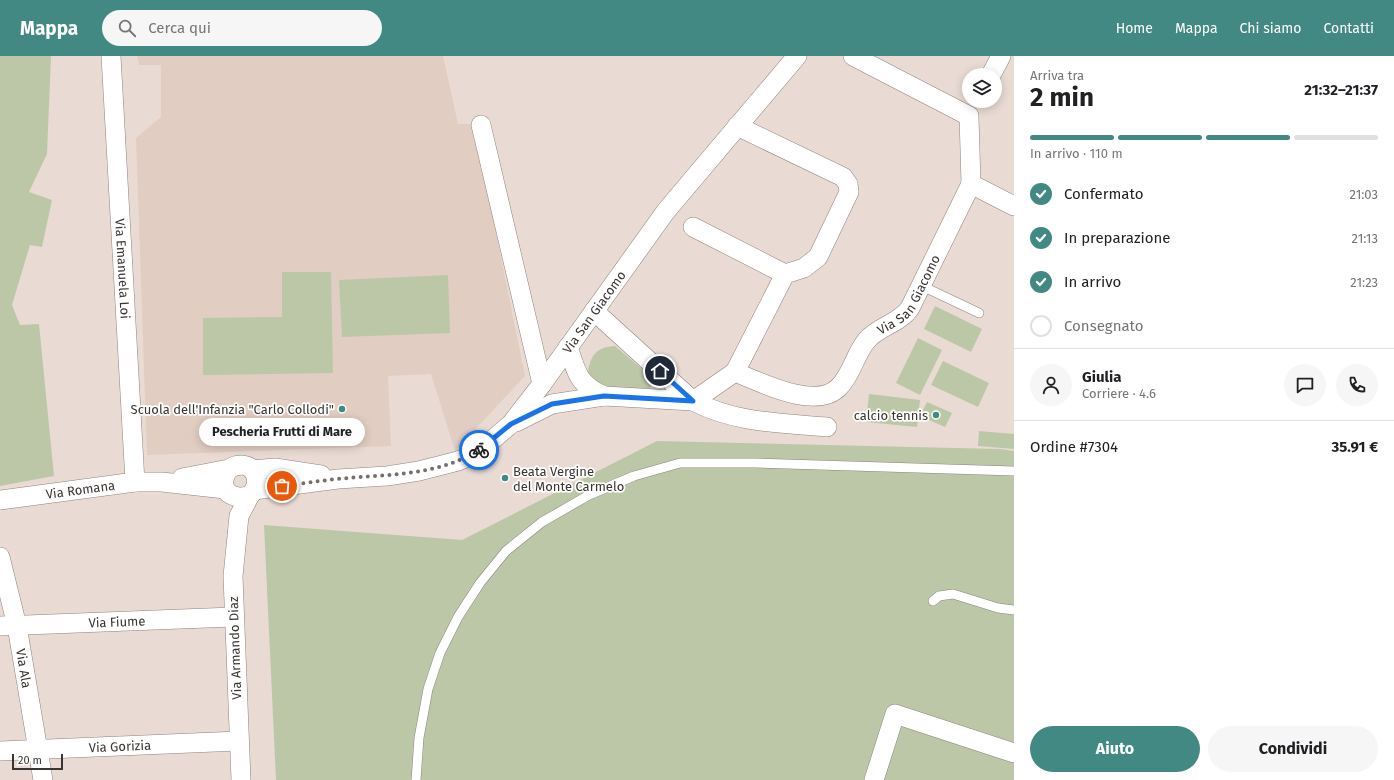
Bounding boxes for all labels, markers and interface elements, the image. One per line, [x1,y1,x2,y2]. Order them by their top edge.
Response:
search box [102,10,382,46]
text: Mappa [20,17,78,40]
icon: search [116,17,138,39]
text: Cerca qui [148,19,211,37]
text: Home [1116,20,1153,37]
text: Mappa [1175,20,1218,37]
text: Chi siamo [1240,20,1301,37]
text: Contatti [1323,20,1374,37]
map controls [962,68,1002,108]
button: layers [962,68,1002,108]
text: Arriva tra [1030,68,1084,83]
text: 21:32–21:37 [1304,81,1378,99]
text: 2 min [1030,82,1094,113]
text: In arrivo · 110 m [1030,146,1123,161]
icon: check [1030,183,1052,205]
text: Confermato [1064,185,1143,203]
text: 21:03 [1350,187,1378,202]
street label: Via Emanuela Loi [113,218,133,319]
icon: check [1030,227,1052,249]
text: In preparazione [1064,229,1170,247]
text: 21:13 [1352,231,1378,246]
street label: Via San Giacomo [874,252,943,337]
street label: Via San Giacomo [559,268,628,356]
icon: check [1030,271,1052,293]
text: In arrivo [1064,273,1121,291]
text: 21:23 [1350,275,1378,290]
text: Consegnato [1064,317,1144,335]
pin [643,354,677,388]
icon: home [649,360,671,382]
button: person [1030,364,1072,406]
button: chat [1284,364,1326,406]
button: phone [1336,364,1378,406]
text: Giulia [1082,368,1121,386]
text: Corriere · 4.6 [1082,386,1156,401]
place label: Scuola dell'Infanzia "Carlo Collodi" [131,402,334,417]
marker: Scuola dell'Infanzia "Carlo Collodi" [337,404,347,414]
place label: calcio tennis [854,408,928,423]
marker: calcio tennis [931,410,941,420]
callout: Pescheria Frutti di Mare [199,418,365,446]
text: Pescheria Frutti di Mare [212,424,352,439]
courier [459,430,499,470]
text: Ordine #7304 [1030,438,1118,456]
text: 35.91 € [1331,438,1378,456]
icon: bike [468,439,490,461]
place label: Beata Vergine del Monte Carmelo [513,464,624,494]
pin [265,469,299,503]
marker: Beata Vergine del Monte Carmelo [500,473,510,483]
icon: bag [271,475,293,497]
street label: Via Romana [45,477,116,501]
street label: Via Armando Diaz [226,596,244,700]
street label: Via Fiume [88,613,146,630]
street label: Via Ala [13,648,35,689]
button: Aiuto [1030,726,1200,772]
button: Condividi [1208,726,1378,772]
street label: Via Gorizia [88,737,151,755]
scale bar [12,752,63,771]
text: 20 m [18,754,42,767]

